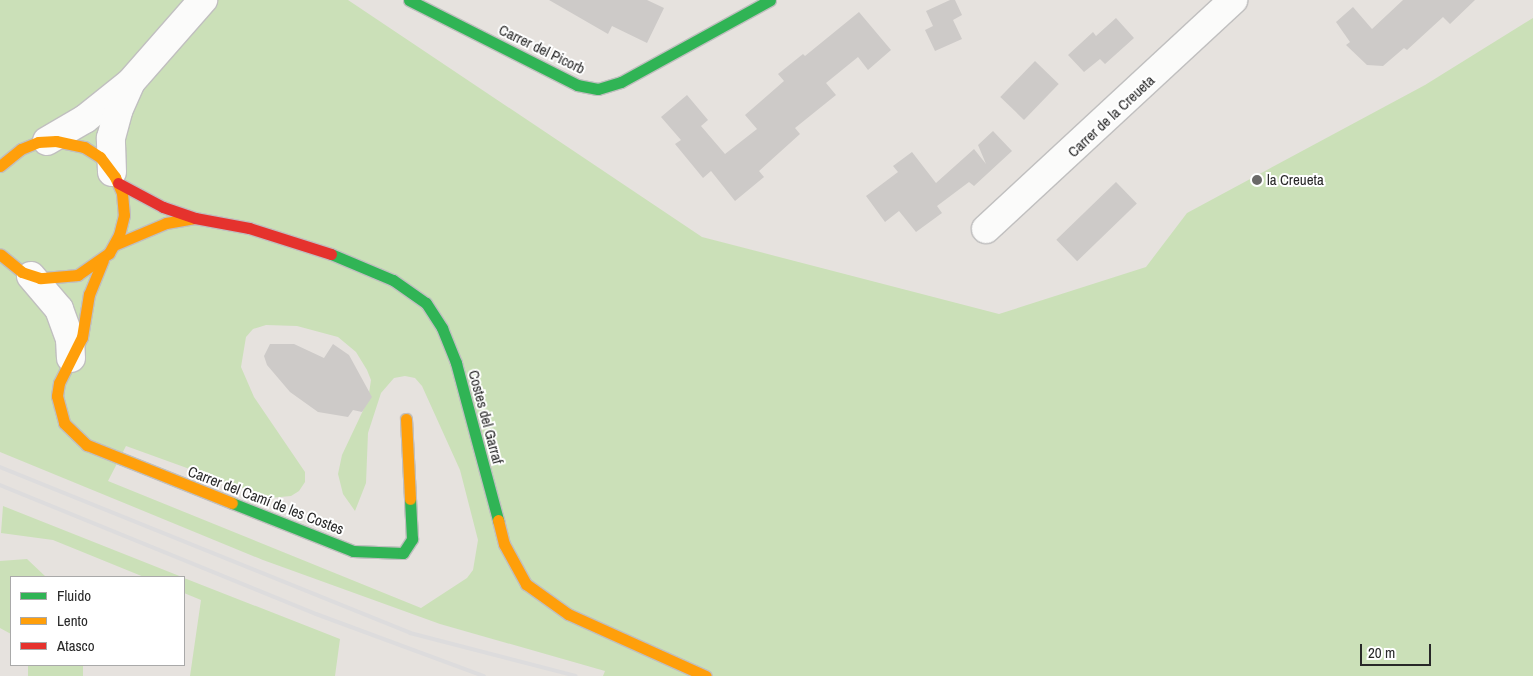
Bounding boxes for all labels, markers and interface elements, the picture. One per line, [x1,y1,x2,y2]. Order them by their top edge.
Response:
street label: Carrer del Picorb [496,20,588,78]
street label: Carrer de la Creueta [1064,71,1158,161]
place label: la Creueta [1267,171,1324,189]
marker: la Creueta [1251,174,1263,186]
street label: Costes del Garraf [465,368,507,466]
street label: Carrer del Camí de les Costes [186,462,346,538]
legend [10,576,185,666]
text: Fluido [57,585,91,606]
text: Lento [57,610,88,631]
scale bar [1363,634,1434,666]
text: Atasco [57,635,95,656]
text: 20 m [1368,642,1395,663]

